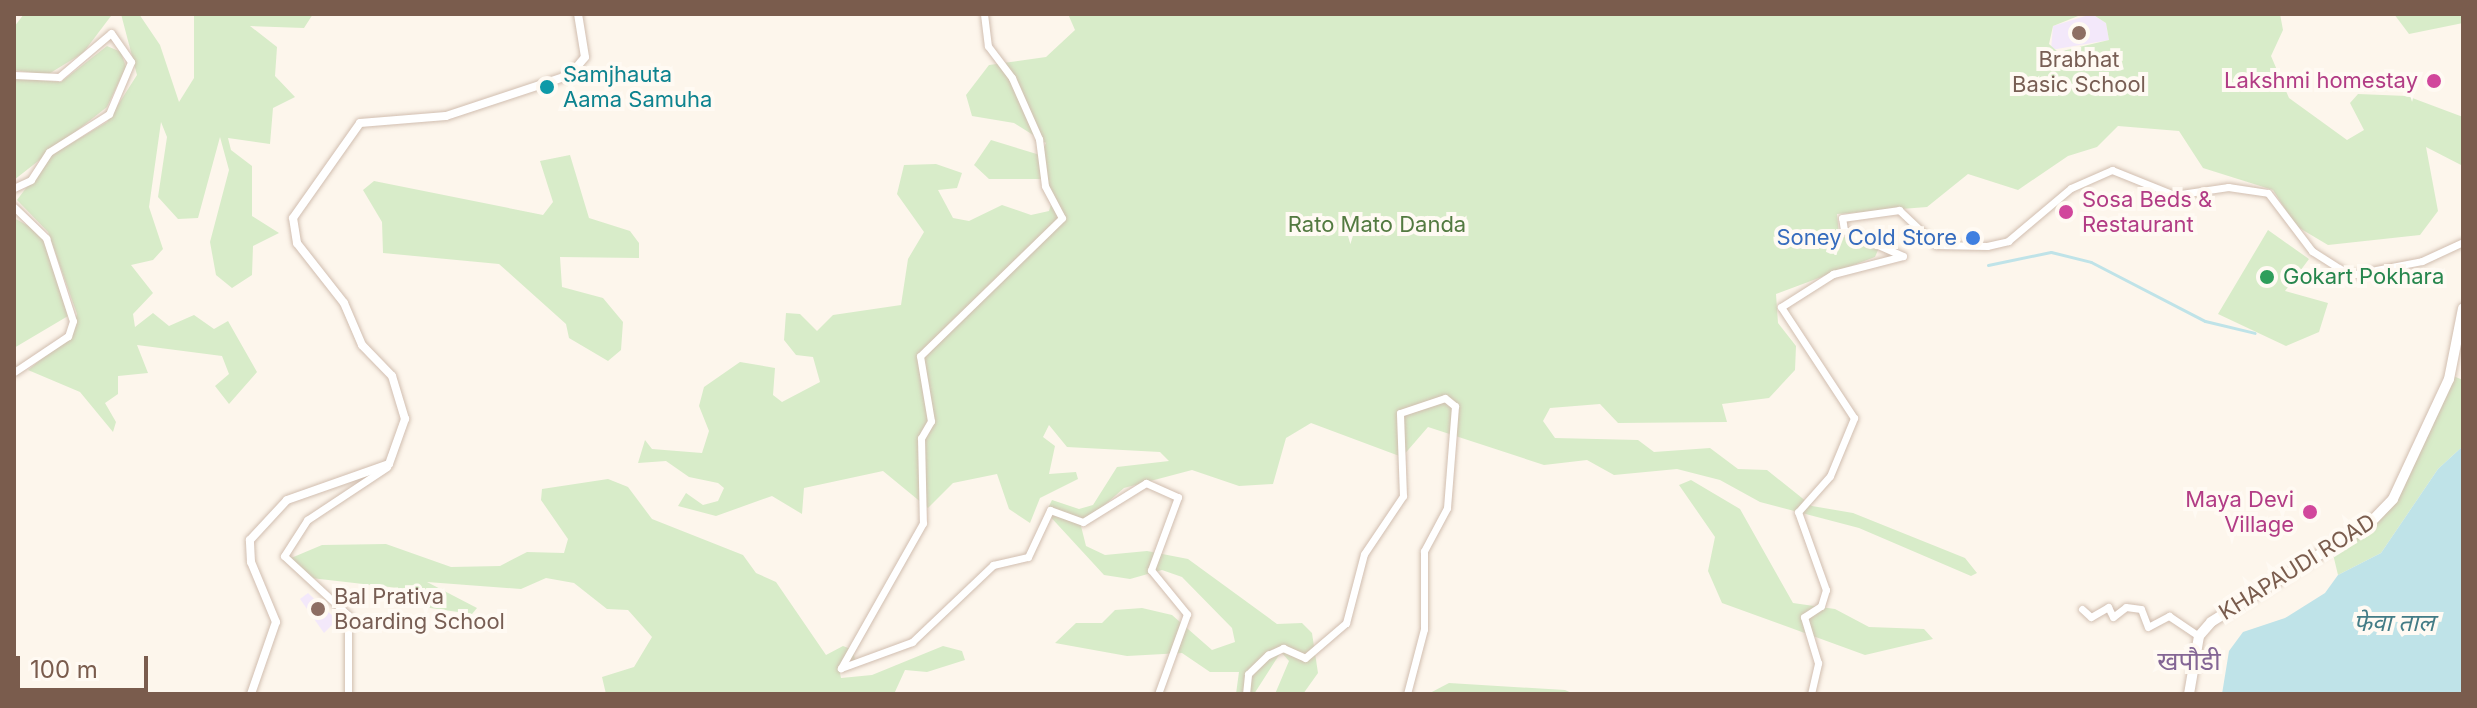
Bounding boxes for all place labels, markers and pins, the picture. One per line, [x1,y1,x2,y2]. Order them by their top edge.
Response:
marker: Brabhat Basic School [2070,24,2088,42]
place label: Brabhat Basic School [2012,46,2146,98]
place label: Samjhauta Aama Samuha [563,61,712,112]
place label: Lakshmi homestay [2224,68,2418,94]
marker: Lakshmi homestay [2425,72,2443,90]
marker: Samjhauta Aama Samuha [538,78,556,96]
place label: Sosa Beds & Restaurant [2082,186,2212,238]
marker: Sosa Beds & Restaurant [2057,203,2075,221]
place label: Soney Cold Store [1776,225,1957,251]
marker: Soney Cold Store [1964,229,1982,247]
place label: Gokart Pokhara [2283,264,2444,290]
marker: Gokart Pokhara [2258,268,2276,286]
place label: Maya Devi Village [2185,486,2294,538]
marker: Maya Devi Village [2301,503,2319,521]
place label: Bal Prativa Boarding School [334,583,505,634]
marker: Bal Prativa Boarding School [309,600,327,618]

